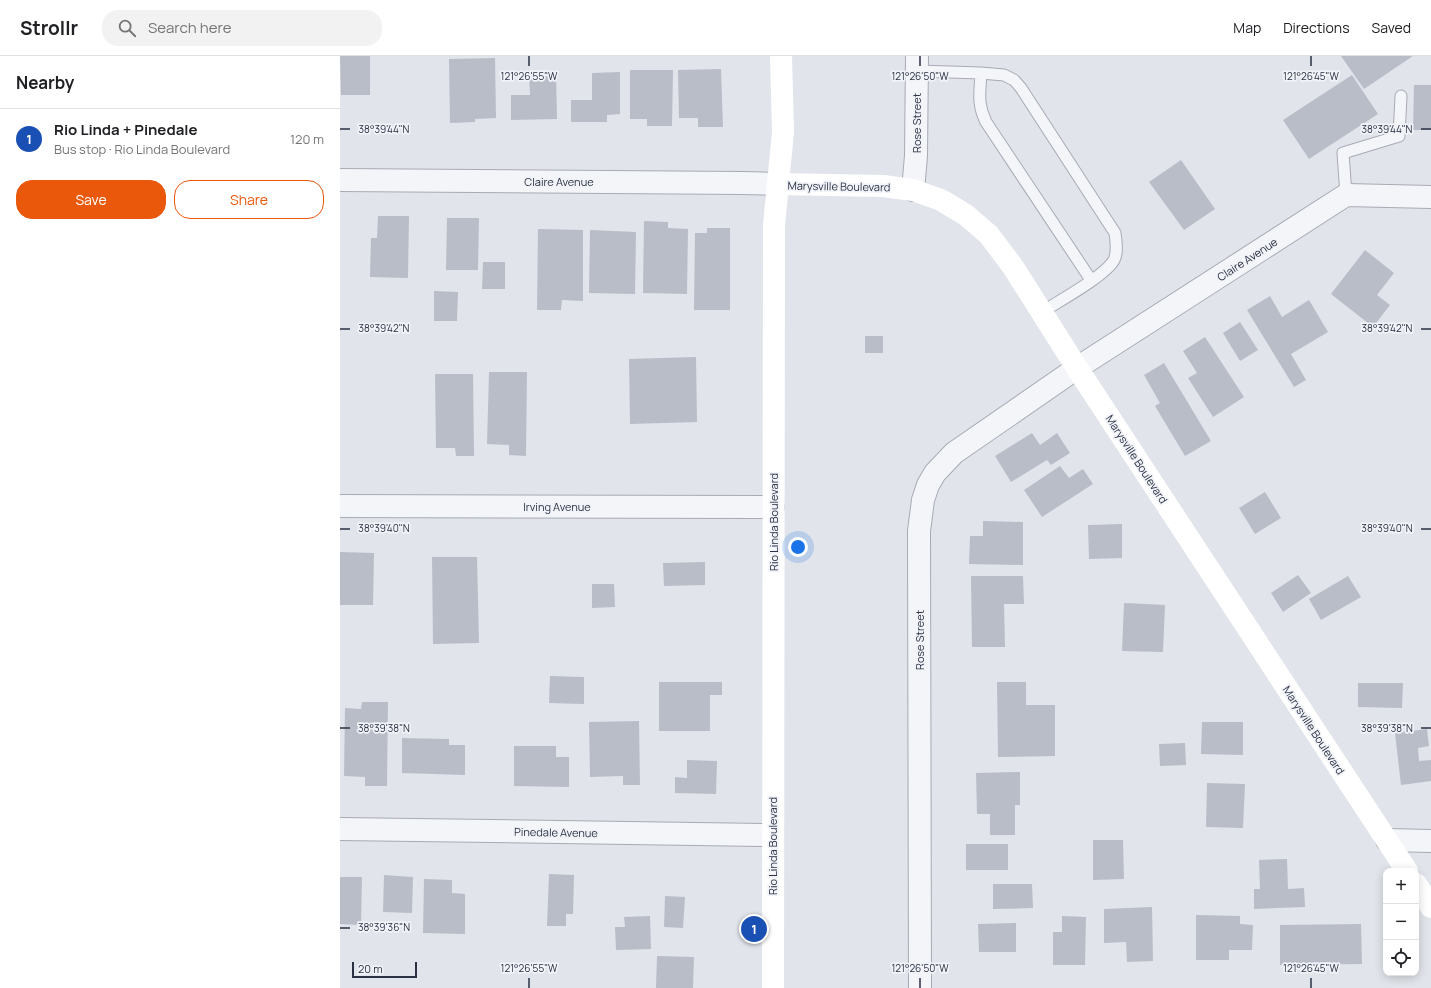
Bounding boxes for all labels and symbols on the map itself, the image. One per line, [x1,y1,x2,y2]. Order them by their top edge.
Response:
text: 121°26'55"W [501,69,558,83]
text: 121°26'50"W [891,69,949,83]
text: 121°26'45"W [1283,69,1340,83]
street label: Rose Street [909,93,924,153]
text: 38°39'44"N [359,122,410,136]
text: 38°39'44"N [1362,122,1413,136]
street label: Claire Avenue [524,174,594,189]
street label: Marysville Boulevard [787,178,891,194]
street label: Claire Avenue [1214,234,1281,284]
text: 38°39'42"N [359,321,410,335]
text: 38°39'42"N [1362,321,1413,335]
street label: Marysville Boulevard [1103,412,1171,506]
street label: Rio Linda Boulevard [766,473,781,571]
street label: Irving Avenue [523,499,591,514]
text: 38°39'40"N [358,521,410,535]
text: 38°39'40"N [1361,521,1413,535]
your location [788,537,808,557]
street label: Rose Street [912,610,927,670]
street label: Marysville Boulevard [1280,683,1348,777]
text: 38°39'38"N [358,721,410,735]
text: 38°39'38"N [1361,721,1413,735]
street label: Rio Linda Boulevard [765,797,780,895]
street label: Pinedale Avenue [514,824,598,840]
pin: 1 [741,914,767,944]
text: 38°39'36"N [358,920,410,934]
scale bar [352,960,417,979]
text: 121°26'55"W [501,961,558,975]
text: 121°26'50"W [891,961,949,975]
text: 121°26'45"W [1283,961,1340,975]

